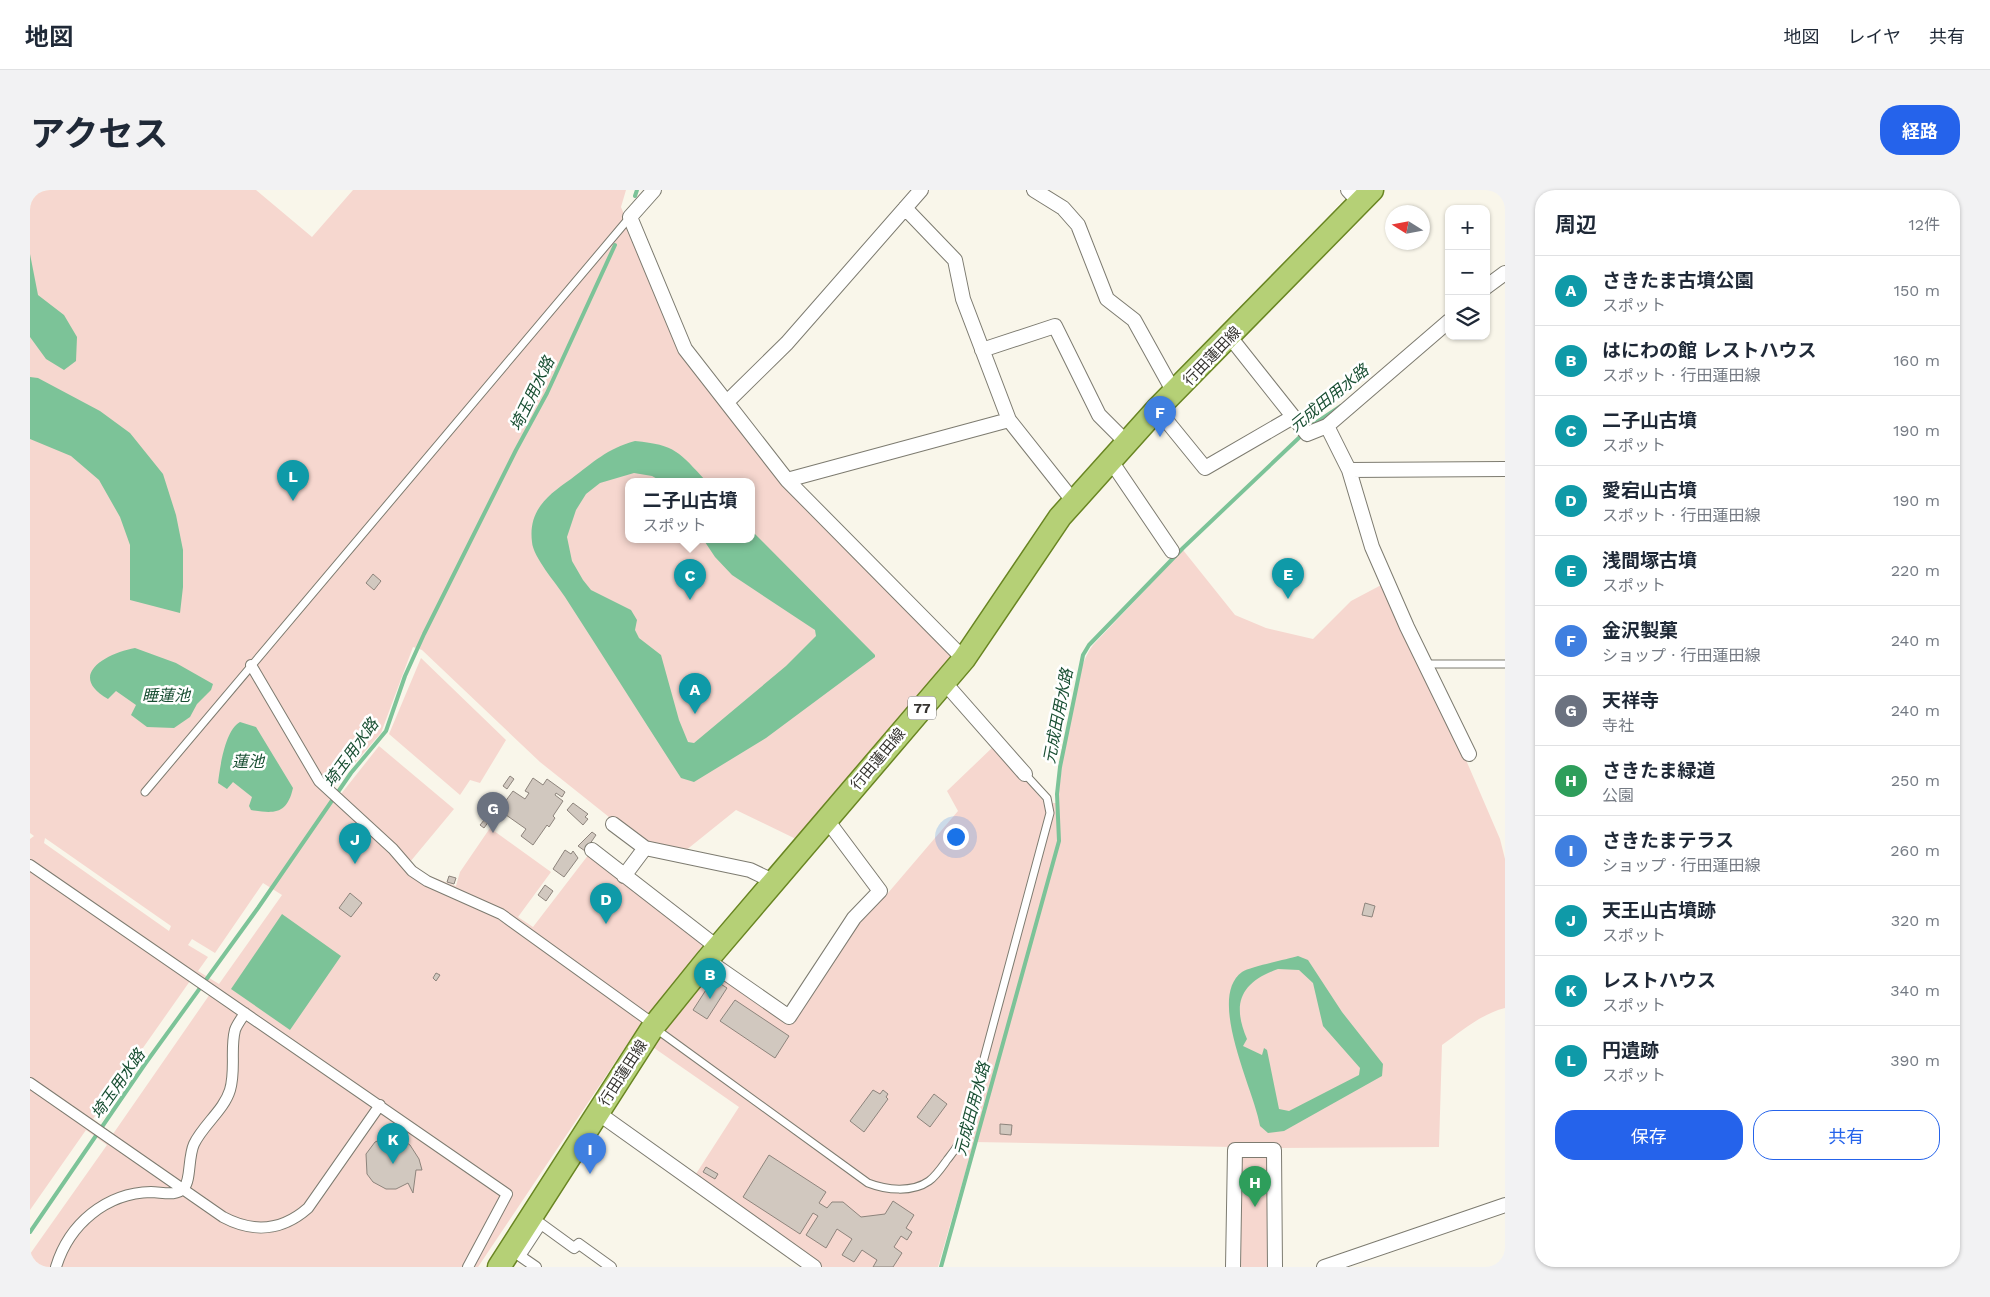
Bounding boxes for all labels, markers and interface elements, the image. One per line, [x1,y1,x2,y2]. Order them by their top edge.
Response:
text: 地図 [25,23,73,51]
text: 地図 [1784,26,1820,47]
text: レイヤ [1848,26,1901,47]
text: 共有 [1929,26,1965,47]
button: 経路 [1880,105,1960,155]
text: アクセス [30,113,168,155]
north arrow [1385,205,1430,250]
map controls [1445,205,1490,340]
button: + [1445,205,1490,250]
text: 周辺 [1555,212,1597,237]
text: 12件 [1908,215,1940,234]
button: − [1445,250,1490,295]
text: さきたま古墳公園 [1602,269,1753,292]
text: A [1566,281,1576,300]
text: 150 m [1894,281,1940,300]
button: layers [1445,295,1490,340]
text: スポット [1602,296,1666,315]
street label: 行田蓮田線 [1179,323,1245,389]
text: はにわの館 レストハウス [1602,339,1816,362]
text: B [1566,351,1576,370]
text: 160 m [1893,351,1940,370]
water label: 埼玉用水路 [506,352,559,434]
water label: 元成田用水路 [1286,359,1374,436]
text: スポット · 行田蓮田線 [1602,366,1761,385]
pin: F [1144,396,1176,437]
text: 二子山古墳 [1602,409,1697,432]
text: C [1566,421,1576,440]
text: 190 m [1893,421,1940,440]
text: スポット [1602,436,1666,455]
pin: L [277,460,309,501]
popup [625,478,755,543]
text: 愛宕山古墳 [1602,479,1697,502]
text: 二子山古墳 [642,489,738,512]
text: D [1565,491,1577,510]
text: 190 m [1893,491,1940,510]
text: スポット · 行田蓮田線 [1602,506,1761,525]
text: スポット [642,516,707,535]
text: 浅間塚古墳 [1602,549,1697,572]
pin: E [1272,558,1304,599]
pin: C [674,559,706,600]
text: E [1566,561,1576,580]
text: 220 m [1891,561,1940,580]
text: スポット [1602,576,1666,595]
text: 金沢製菓 [1602,619,1678,642]
text: F [1566,631,1576,650]
text: 240 m [1891,631,1940,650]
text: ショップ · 行田蓮田線 [1602,646,1761,665]
water label: 元成田用水路 [1040,665,1077,765]
pin: A [679,673,711,714]
water label: 睡蓮池 [142,686,192,705]
text: 天祥寺 [1602,689,1659,712]
road number: 77 [908,696,936,720]
text: G [1565,701,1577,720]
text: 240 m [1891,701,1940,720]
water label: 埼玉用水路 [320,713,383,791]
text: 寺社 [1602,716,1634,735]
street label: 行田蓮田線 [847,724,909,794]
water label: 蓮池 [232,752,266,771]
text: さきたま緑道 [1602,759,1715,782]
text: H [1565,771,1577,790]
text: 250 m [1891,771,1940,790]
text: 公園 [1602,786,1634,805]
pin: G [477,792,509,833]
pin: J [339,823,371,864]
your location [943,824,969,850]
text: さきたまテラス [1602,829,1734,852]
text: I [1568,841,1574,860]
text: 260 m [1890,841,1940,860]
text: ショップ · 行田蓮田線 [1602,856,1761,875]
pin: D [590,883,622,924]
text: 天王山古墳跡 [1602,899,1716,922]
text: J [1566,911,1576,930]
text: 320 m [1891,911,1940,930]
text: スポット [1602,926,1666,945]
pin: B [694,958,726,999]
text: レストハウス [1602,969,1716,992]
text: K [1565,981,1577,1000]
text: 340 m [1890,981,1940,1000]
text: スポット [1602,996,1666,1015]
street label: 行田蓮田線 [595,1037,651,1109]
text: 円遺跡 [1602,1039,1659,1062]
water label: 埼玉用水路 [87,1044,150,1122]
text: L [1566,1051,1576,1070]
text: 390 m [1890,1051,1940,1070]
water label: 元成田用水路 [950,1058,994,1158]
text: スポット [1602,1066,1666,1085]
button: 保存 [1555,1110,1743,1160]
button: 共有 [1753,1110,1940,1160]
pin: K [377,1123,409,1164]
pin: I [574,1133,606,1174]
pin: H [1239,1166,1271,1207]

